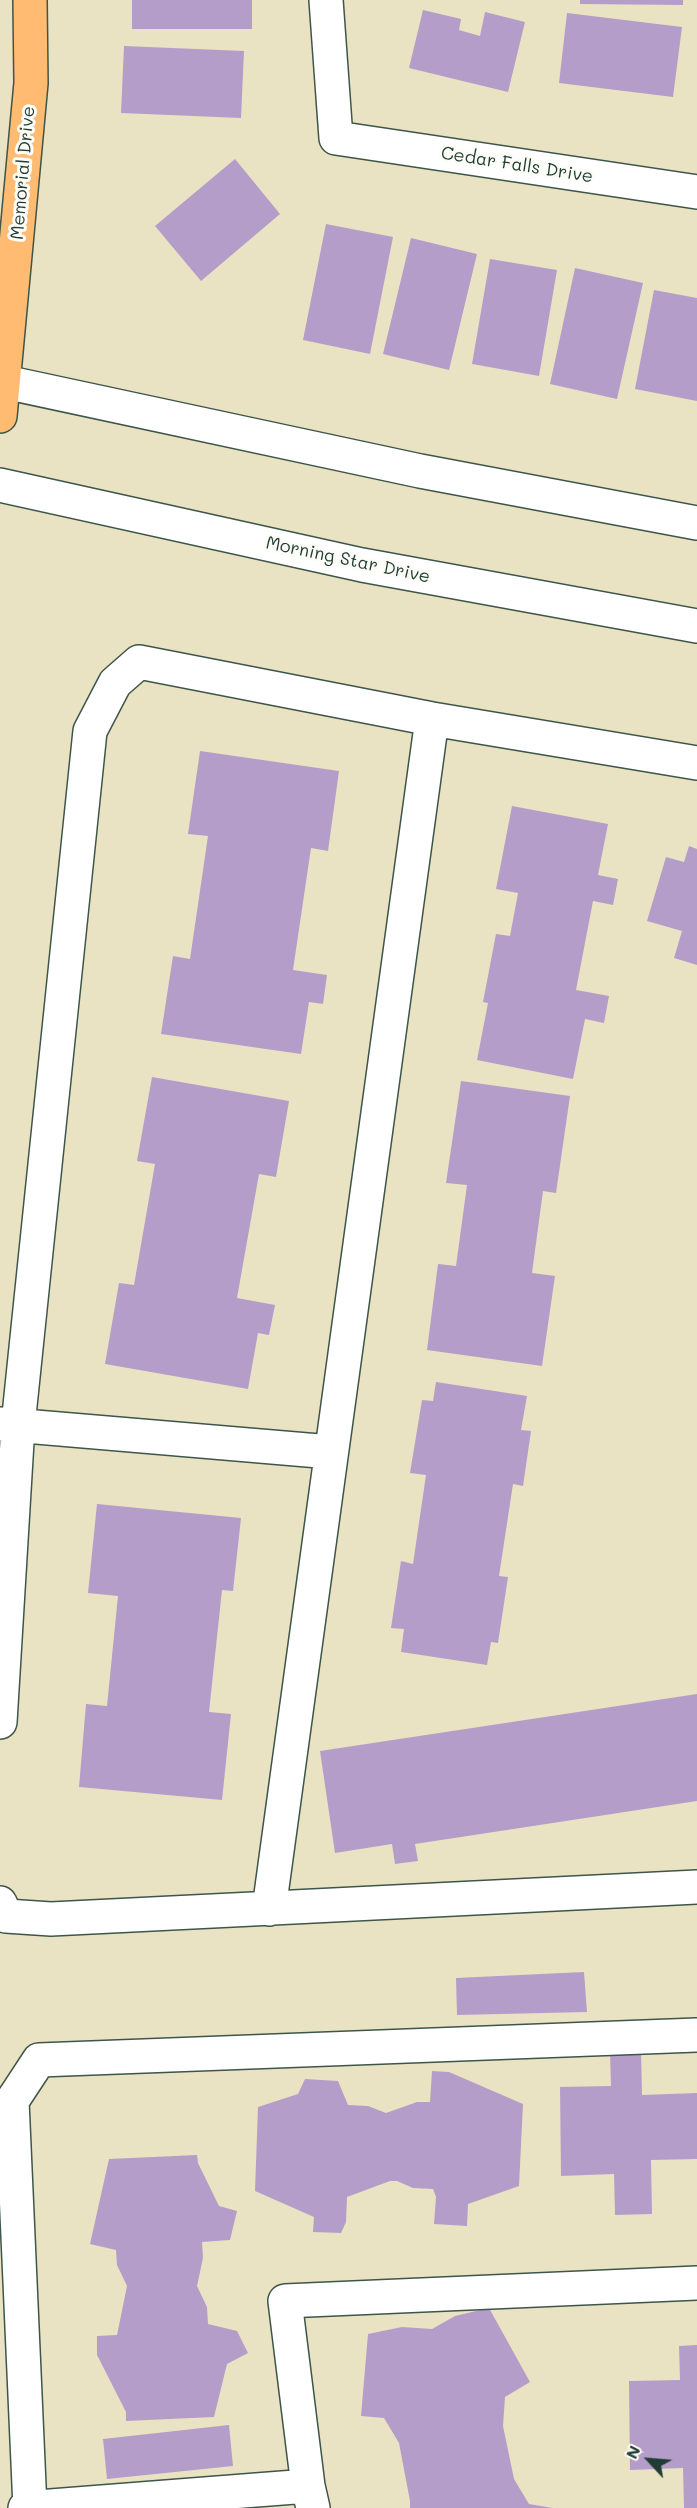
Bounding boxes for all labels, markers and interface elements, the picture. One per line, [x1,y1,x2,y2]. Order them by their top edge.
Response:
street label: Memorial Drive [6,105,40,241]
street label: Cedar Falls Drive [439,142,595,188]
street label: Morning Star Drive [264,532,432,588]
north arrow [619,2430,679,2490]
text: N [620,2442,644,2462]

